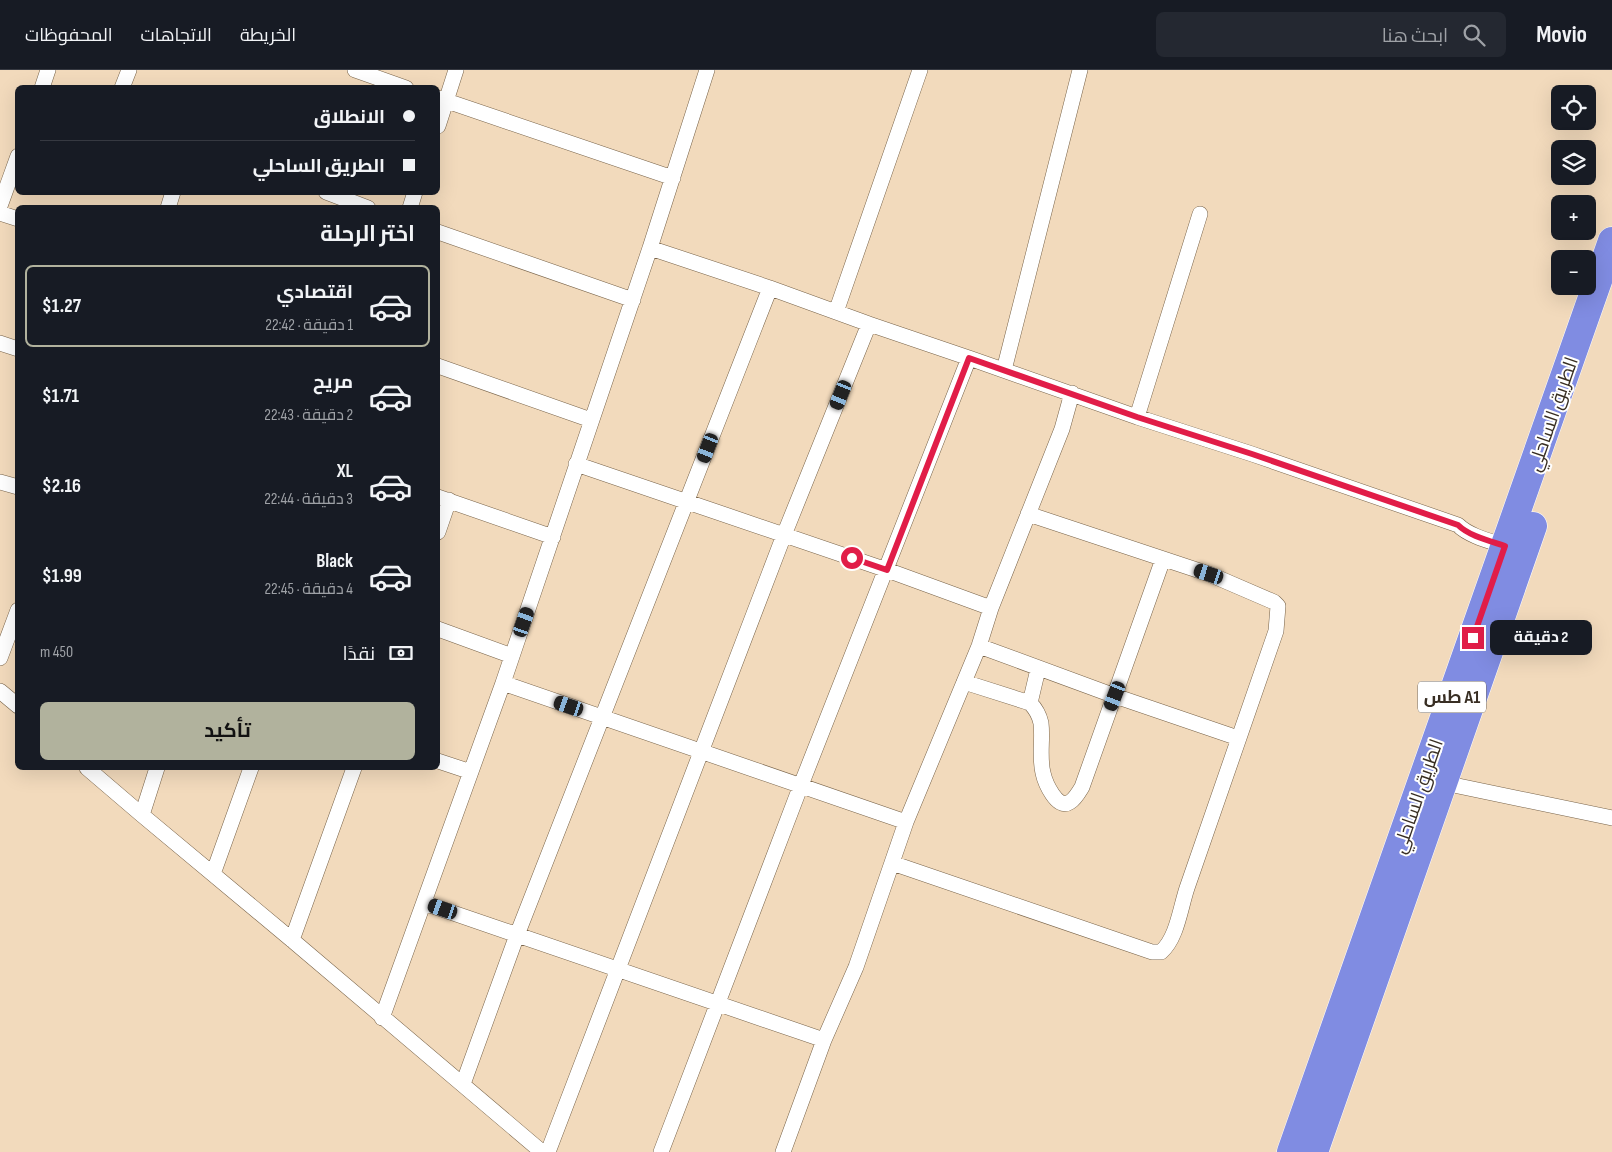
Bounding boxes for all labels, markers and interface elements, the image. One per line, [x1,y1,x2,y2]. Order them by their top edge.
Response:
search box [1156,12,1506,57]
text: Movio [1536,20,1587,49]
icon: search [1460,21,1488,49]
text: المحفوظات [25,25,113,46]
text: الاتجاهات [141,25,212,46]
text: الخريطة [240,25,296,46]
text: ابحث هنا [1382,25,1448,48]
map controls [1551,85,1596,295]
button: locate [1551,85,1596,130]
text: الانطلاق [314,106,385,129]
button: layers [1551,140,1596,185]
text: الطريق الساحلي [253,155,385,178]
button: + [1551,195,1596,240]
text: اختر الرحلة [320,221,415,248]
button: − [1551,250,1596,295]
text: اقتصادي [277,281,353,304]
icon: car [368,284,413,329]
text: $1.27 [42,295,81,318]
text: 1 دقيقة · 22:42 [265,316,353,335]
street label: الطريق الساحلي [1523,354,1586,475]
text: مريح [313,371,353,394]
icon: car [368,374,413,419]
car [828,378,853,412]
text: $1.71 [42,385,79,408]
text: 2 دقيقة · 22:43 [264,406,353,425]
car [695,431,720,465]
text: XL [337,460,353,483]
icon: car [368,464,413,509]
text: $2.16 [42,475,81,498]
text: 3 دقيقة · 22:44 [264,490,353,509]
route start [841,547,863,569]
text: Black [316,550,353,573]
icon: car [368,554,413,599]
car [1192,562,1225,586]
text: $1.99 [42,565,82,588]
text: 4 دقيقة · 22:45 [264,580,353,599]
car [512,605,535,639]
callout: 2 دقيقة [1490,620,1593,656]
route end [1462,627,1484,649]
text: 2 دقيقة [1514,628,1568,647]
icon: cash [387,639,415,667]
text: 450 m [40,643,73,662]
text: نقدًا [343,643,375,666]
car [1102,679,1127,713]
road number: طس A1 [1418,682,1486,712]
car [552,694,585,718]
button: تأكيد [40,702,415,760]
street label: الطريق الساحلي [1388,736,1451,857]
car [426,897,459,921]

